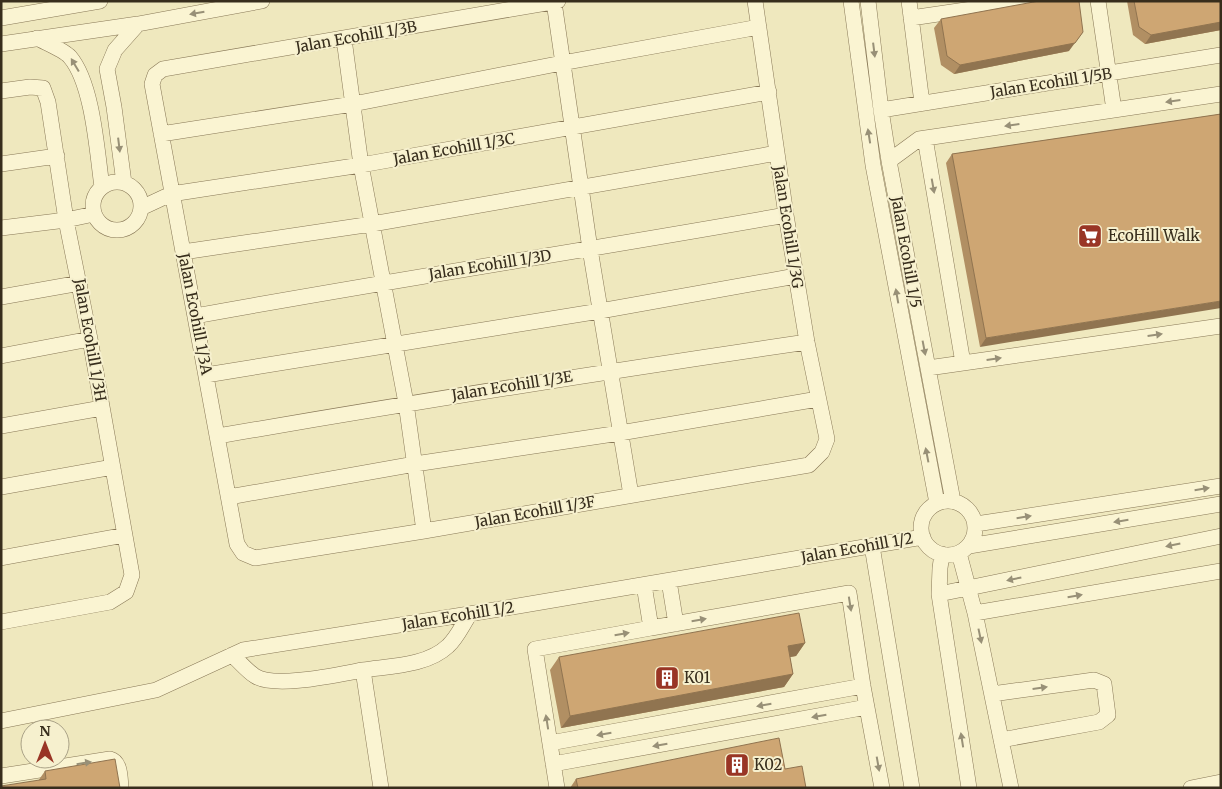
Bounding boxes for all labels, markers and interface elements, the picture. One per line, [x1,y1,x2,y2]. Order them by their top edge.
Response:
one-way arrow [189,9,204,17]
street label: Jalan Ecohill 1/3B [293,16,418,57]
one-way arrow [870,42,878,58]
one-way arrow [71,59,80,72]
street label: Jalan Ecohill 1/5B [988,64,1113,102]
one-way arrow [1164,98,1180,106]
one-way arrow [1003,121,1019,129]
one-way arrow [864,127,872,143]
street label: Jalan Ecohill 1/3C [391,128,516,169]
one-way arrow [115,137,123,153]
street label: Jalan Ecohill 1/3G [769,163,808,290]
one-way arrow [929,178,937,194]
street label: Jalan Ecohill 1/5 [887,194,926,309]
supermarket icon: EcoHill Walk [1077,223,1103,249]
place label: EcoHill Walk [1108,226,1200,245]
street label: Jalan Ecohill 1/3D [426,245,553,284]
street label: Jalan Ecohill 1/3A [174,251,217,377]
street label: Jalan Ecohill 1/3H [70,276,111,403]
one-way arrow [893,288,901,303]
one-way arrow [1147,331,1163,339]
one-way arrow [921,340,929,356]
one-way arrow [986,354,1002,362]
street label: Jalan Ecohill 1/3E [449,366,574,405]
one-way arrow [923,447,931,463]
one-way arrow [1194,484,1210,492]
street label: Jalan Ecohill 1/3F [472,492,597,532]
one-way arrow [1016,512,1032,520]
one-way arrow [1112,517,1128,525]
street label: Jalan Ecohill 1/2 [798,528,915,567]
one-way arrow [1165,542,1181,550]
one-way arrow [1006,575,1022,583]
one-way arrow [1067,592,1083,600]
one-way arrow [847,596,855,612]
street label: Jalan Ecohill 1/2 [399,597,516,634]
one-way arrow [692,615,708,623]
one-way arrow [976,628,984,644]
one-way arrow [614,629,630,637]
building icon: K01 [654,665,680,691]
place label: K01 [684,668,710,687]
one-way arrow [1032,683,1048,691]
one-way arrow [755,701,771,709]
one-way arrow [811,713,827,721]
one-way arrow [542,714,550,730]
north arrow [20,719,70,769]
text: N [39,722,51,740]
one-way arrow [596,730,612,738]
one-way arrow [958,731,966,747]
one-way arrow [652,741,667,749]
building icon: K02 [724,752,750,778]
place label: K02 [754,755,783,774]
one-way arrow [874,756,882,772]
one-way arrow [76,759,92,767]

